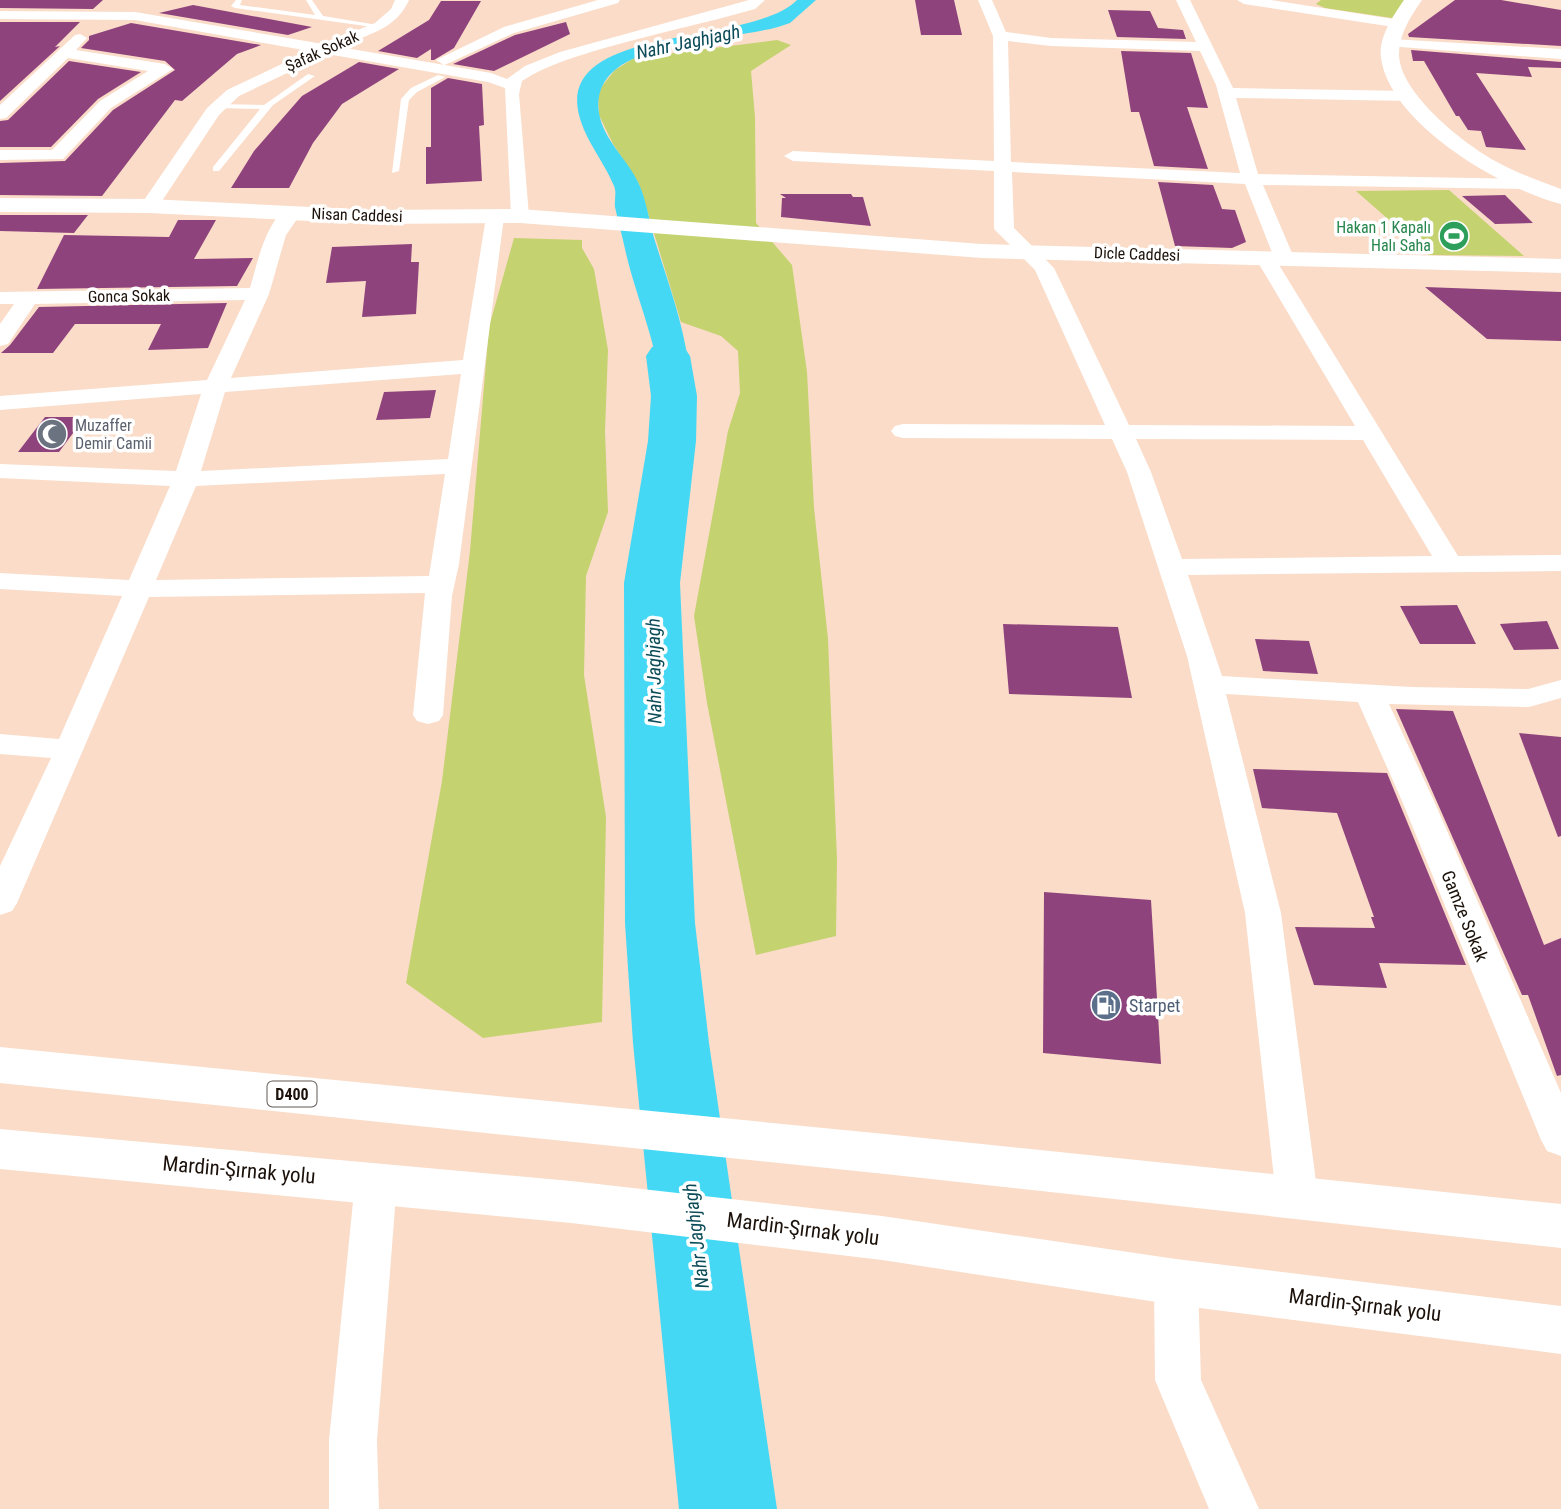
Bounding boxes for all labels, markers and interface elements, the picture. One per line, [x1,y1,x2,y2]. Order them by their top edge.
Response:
water label: Nahr Jaghjagh [634,20,742,64]
street label: Şafak Sokak [283,26,362,76]
street label: Nisan Caddesi [311,204,403,226]
place label: Hakan 1 Kapalı Halı Saha [1336,218,1431,255]
sports icon: Hakan 1 Kapalı Halı Saha [1437,219,1471,253]
street label: Dicle Caddesi [1094,243,1180,265]
street label: Gonca Sokak [88,286,171,306]
place label: Muzaffer Demir Camii [75,416,152,453]
mosque icon: Muzaffer Demir Camii [35,417,69,451]
water label: Nahr Jaghjagh [642,618,666,724]
street label: Gamze Sokak [1437,867,1493,965]
fuel station icon: Starpet [1089,988,1123,1022]
place label: Starpet [1129,995,1180,1016]
road number: D400 [268,1082,316,1106]
street label: Mardin-Şırnak yolu [161,1151,317,1189]
water label: Nahr Jaghjagh [678,1182,714,1290]
street label: Mardin-Şırnak yolu [725,1208,881,1250]
street label: Mardin-Şırnak yolu [1287,1284,1443,1326]

